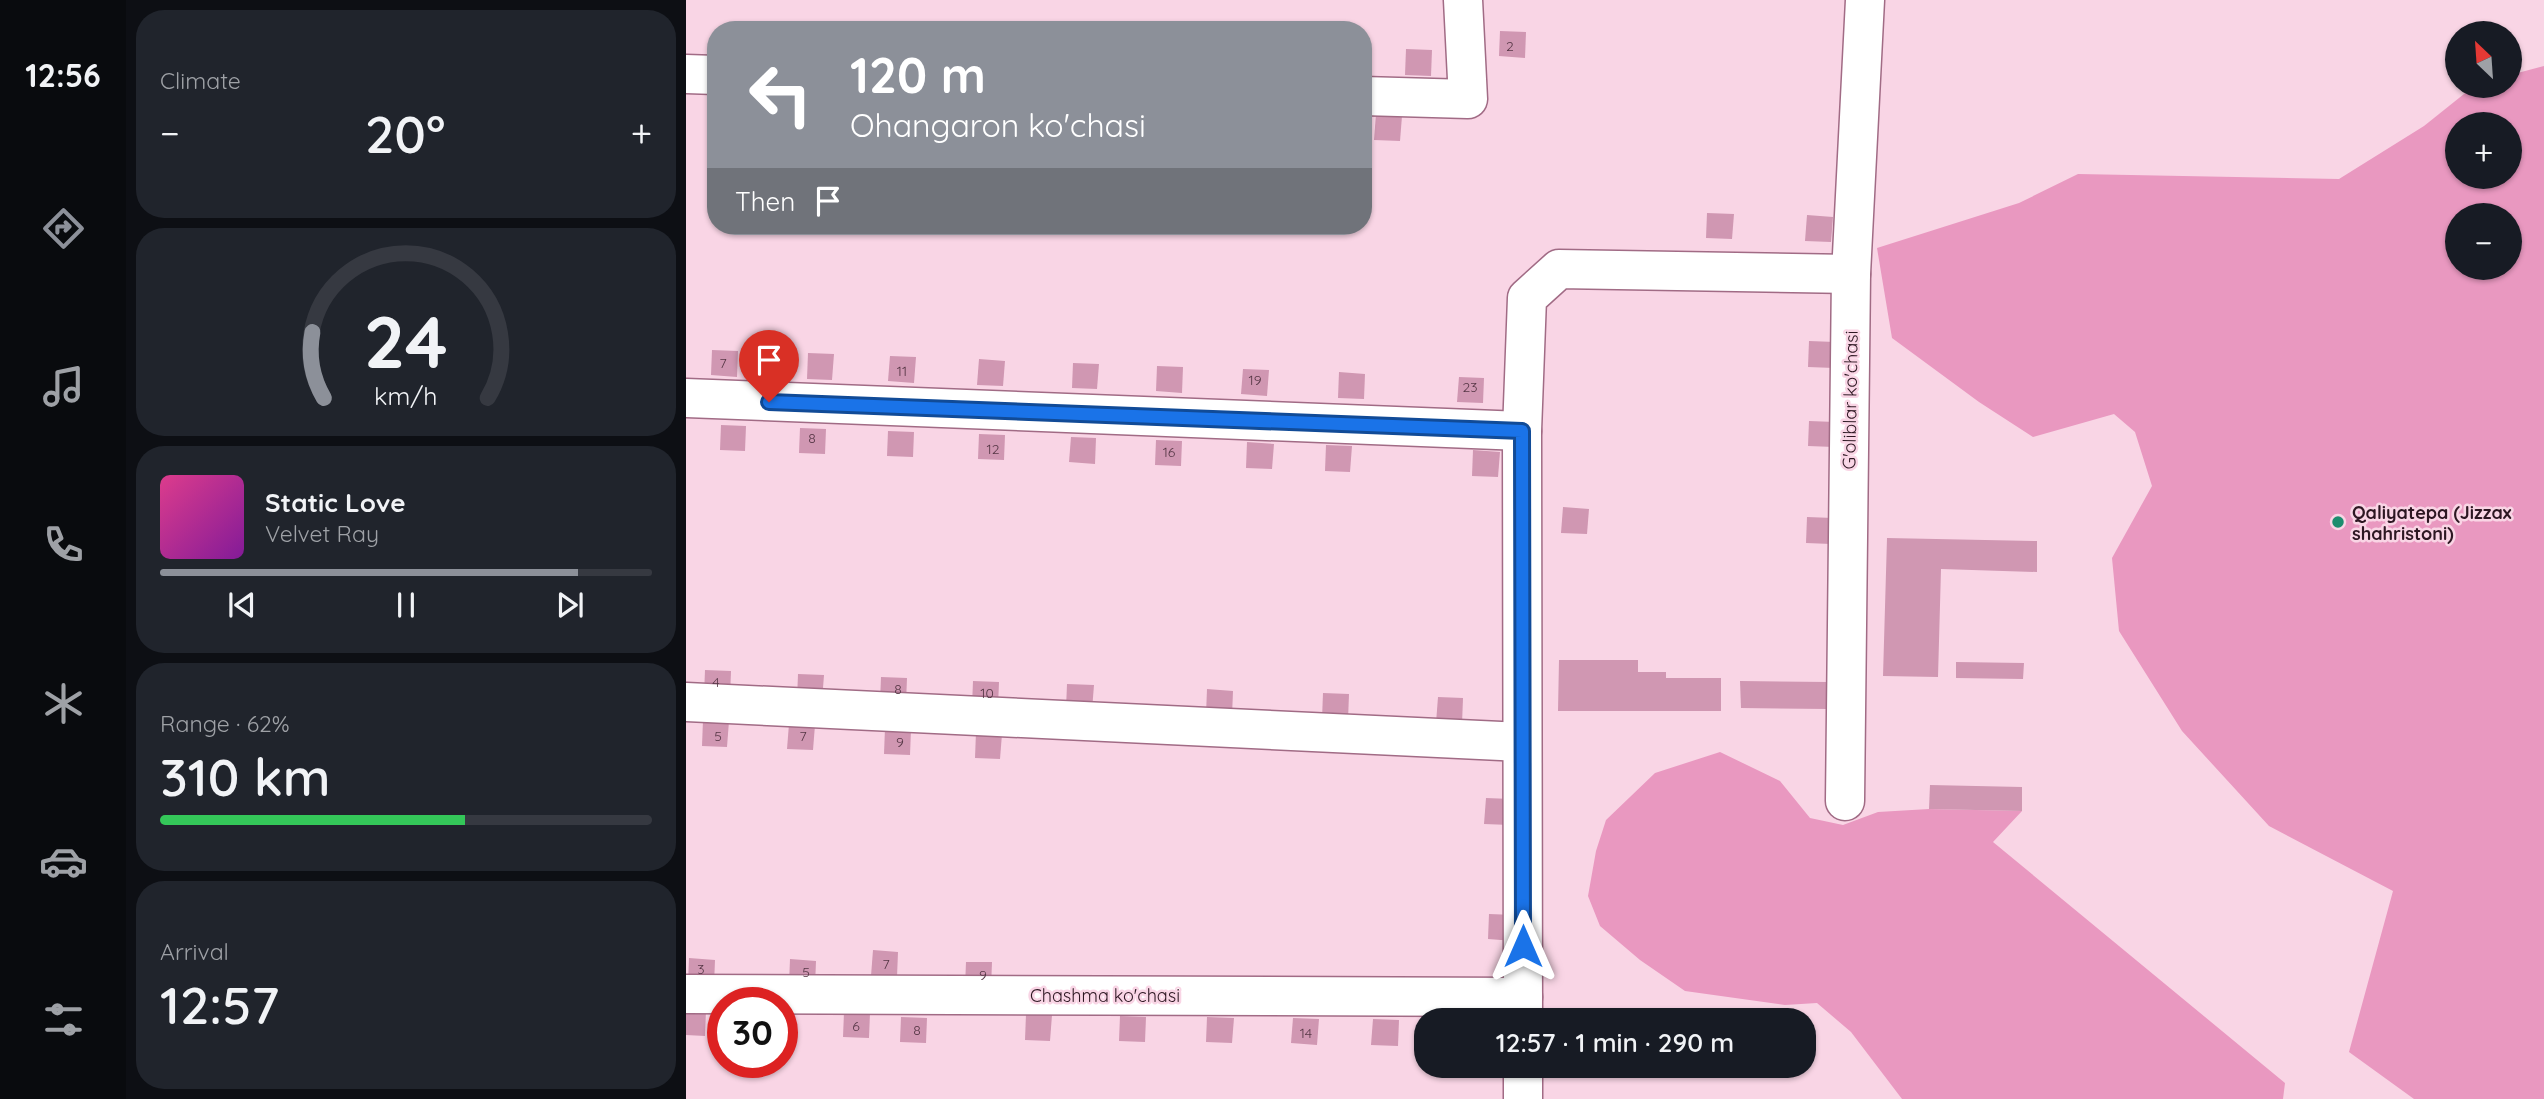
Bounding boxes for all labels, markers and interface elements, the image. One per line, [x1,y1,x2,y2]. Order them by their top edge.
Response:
north arrow [2445,21,2522,98]
map controls [2445,21,2522,280]
house number: 2 [1506,37,1514,55]
text: 120 m [850,44,986,105]
icon: left [735,49,826,140]
text: 12:56 [25,55,101,95]
text: Climate [160,66,241,95]
text: 20° [365,101,445,166]
text: Ohangaron ko'chasi [850,105,1146,145]
text: − [160,109,180,157]
text: + [631,109,652,157]
button: + [2445,112,2522,189]
icon: arrive [809,182,847,220]
text: Then [735,185,795,218]
button: − [2445,203,2522,280]
icon: directions [39,204,88,253]
text: 24 [364,295,448,386]
pin [739,330,799,402]
street label: G'oliblar ko'chasi [1837,330,1863,470]
icon: arrive [750,341,788,379]
house number: 7 [719,354,727,372]
icon: music [39,362,88,411]
house number: 11 [897,362,907,380]
house number: 19 [1249,371,1262,389]
house number: 23 [1462,378,1478,396]
text: km/h [374,379,438,410]
house number: 8 [808,429,816,447]
house number: 12 [987,440,1000,458]
house number: 16 [1163,443,1176,461]
text: Static Love [265,486,406,519]
place label: Qaliyatepa (Jizzax shahristoni) [2352,501,2512,545]
marker: Qaliyatepa (Jizzax shahristoni) [2330,514,2346,530]
text: Velvet Ray [265,519,379,548]
icon: phone [39,520,88,569]
icon: previous [223,586,261,624]
icon: pause [387,586,425,624]
icon: next [551,586,589,624]
house number: 4 [712,673,720,691]
icon: climate [39,679,88,728]
house number: 8 [894,680,902,698]
house number: 10 [980,684,994,702]
text: Range · 62% [160,709,290,738]
house number: 5 [714,727,722,745]
house number: 7 [799,727,807,745]
house number: 9 [896,733,904,751]
text: 310 km [160,744,331,809]
icon: car [39,837,88,886]
position arrow [1486,909,1560,983]
text: Arrival [160,937,229,966]
house number: 7 [882,955,890,973]
house number: 3 [697,960,705,978]
house number: 5 [802,963,810,981]
house number: 9 [979,966,987,984]
text: 12:57 [160,972,279,1037]
street label: Chashma ko'chasi [1030,984,1180,1007]
speed limit sign: 30 [707,987,798,1078]
icon: filters [39,995,88,1044]
house number: 6 [852,1017,860,1035]
house number: 8 [913,1021,921,1039]
house number: 14 [1300,1024,1312,1042]
text: 12:57 · 1 min · 290 m [1496,1026,1734,1059]

